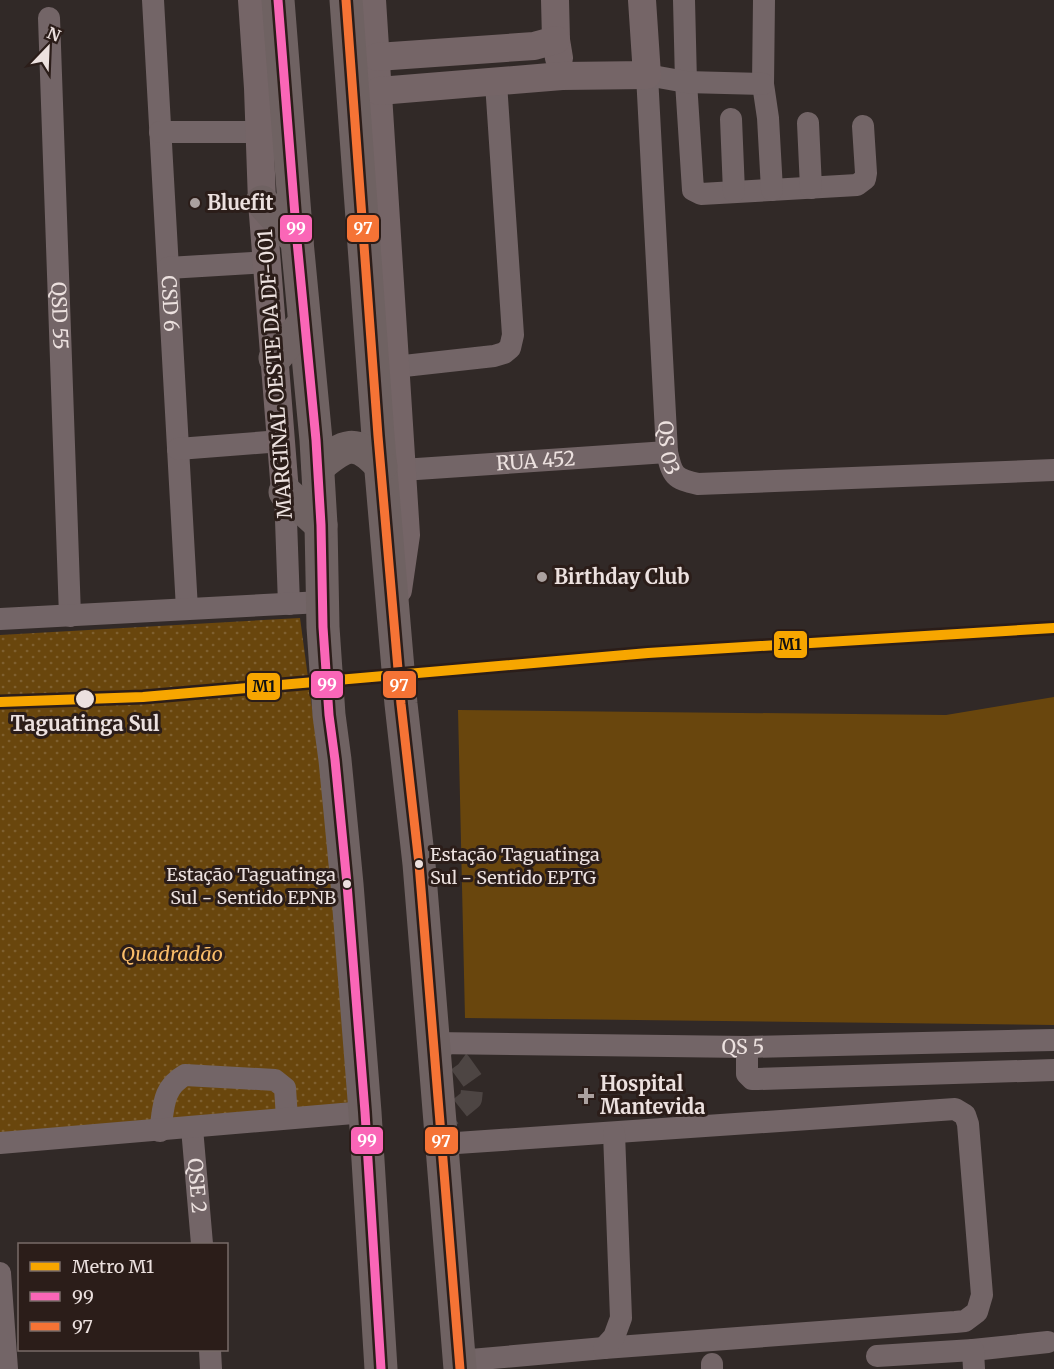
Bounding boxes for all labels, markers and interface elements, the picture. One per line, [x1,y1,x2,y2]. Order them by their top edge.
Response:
north arrow [18,18,78,78]
text: N [44,23,64,46]
place label: Bluefit [207,190,274,215]
marker: Bluefit [188,196,202,210]
line badge: 99 [279,214,313,243]
line badge: 97 [346,214,380,243]
text: 99 [286,218,306,238]
text: 97 [353,218,373,238]
street label: MARGINAL OESTE DA DF-001 [252,229,297,520]
street label: CSD 6 [156,275,184,332]
street label: QSD 55 [46,281,74,350]
street label: QS 03 [653,420,686,479]
street label: RUA 452 [495,445,576,476]
place label: Birthday Club [554,564,689,589]
marker: Birthday Club [535,570,549,584]
line badge: M1 [773,630,808,659]
text: M1 [778,634,802,654]
line badge: 99 [310,670,344,699]
line badge: 97 [382,670,417,699]
line badge: M1 [246,672,281,701]
text: 99 [317,674,337,694]
text: 97 [389,675,409,695]
text: M1 [252,676,276,696]
marker: Taguatinga Sul [74,688,96,710]
place label: Taguatinga Sul [10,711,160,736]
place label: Estação Taguatinga Sul - Sentido EPTG [430,843,600,889]
marker: Estação Taguatinga Sul - Sentido EPTG [413,858,425,870]
place label: Estação Taguatinga Sul - Sentido EPNB [166,863,336,909]
marker: Estação Taguatinga Sul - Sentido EPNB [341,878,353,890]
park label: Quadradão [121,941,223,966]
street label: QS 5 [722,1034,765,1059]
place label: Hospital Mantevida [600,1071,705,1119]
marker: Hospital Mantevida [577,1087,595,1105]
line badge: 99 [350,1126,384,1155]
line badge: 97 [424,1126,459,1155]
text: 99 [357,1130,377,1150]
text: 97 [431,1131,451,1151]
street label: QSE 2 [183,1157,212,1214]
legend [18,1243,228,1351]
text: Metro M1 [72,1255,154,1278]
text: 99 [72,1285,94,1308]
text: 97 [72,1315,93,1338]

